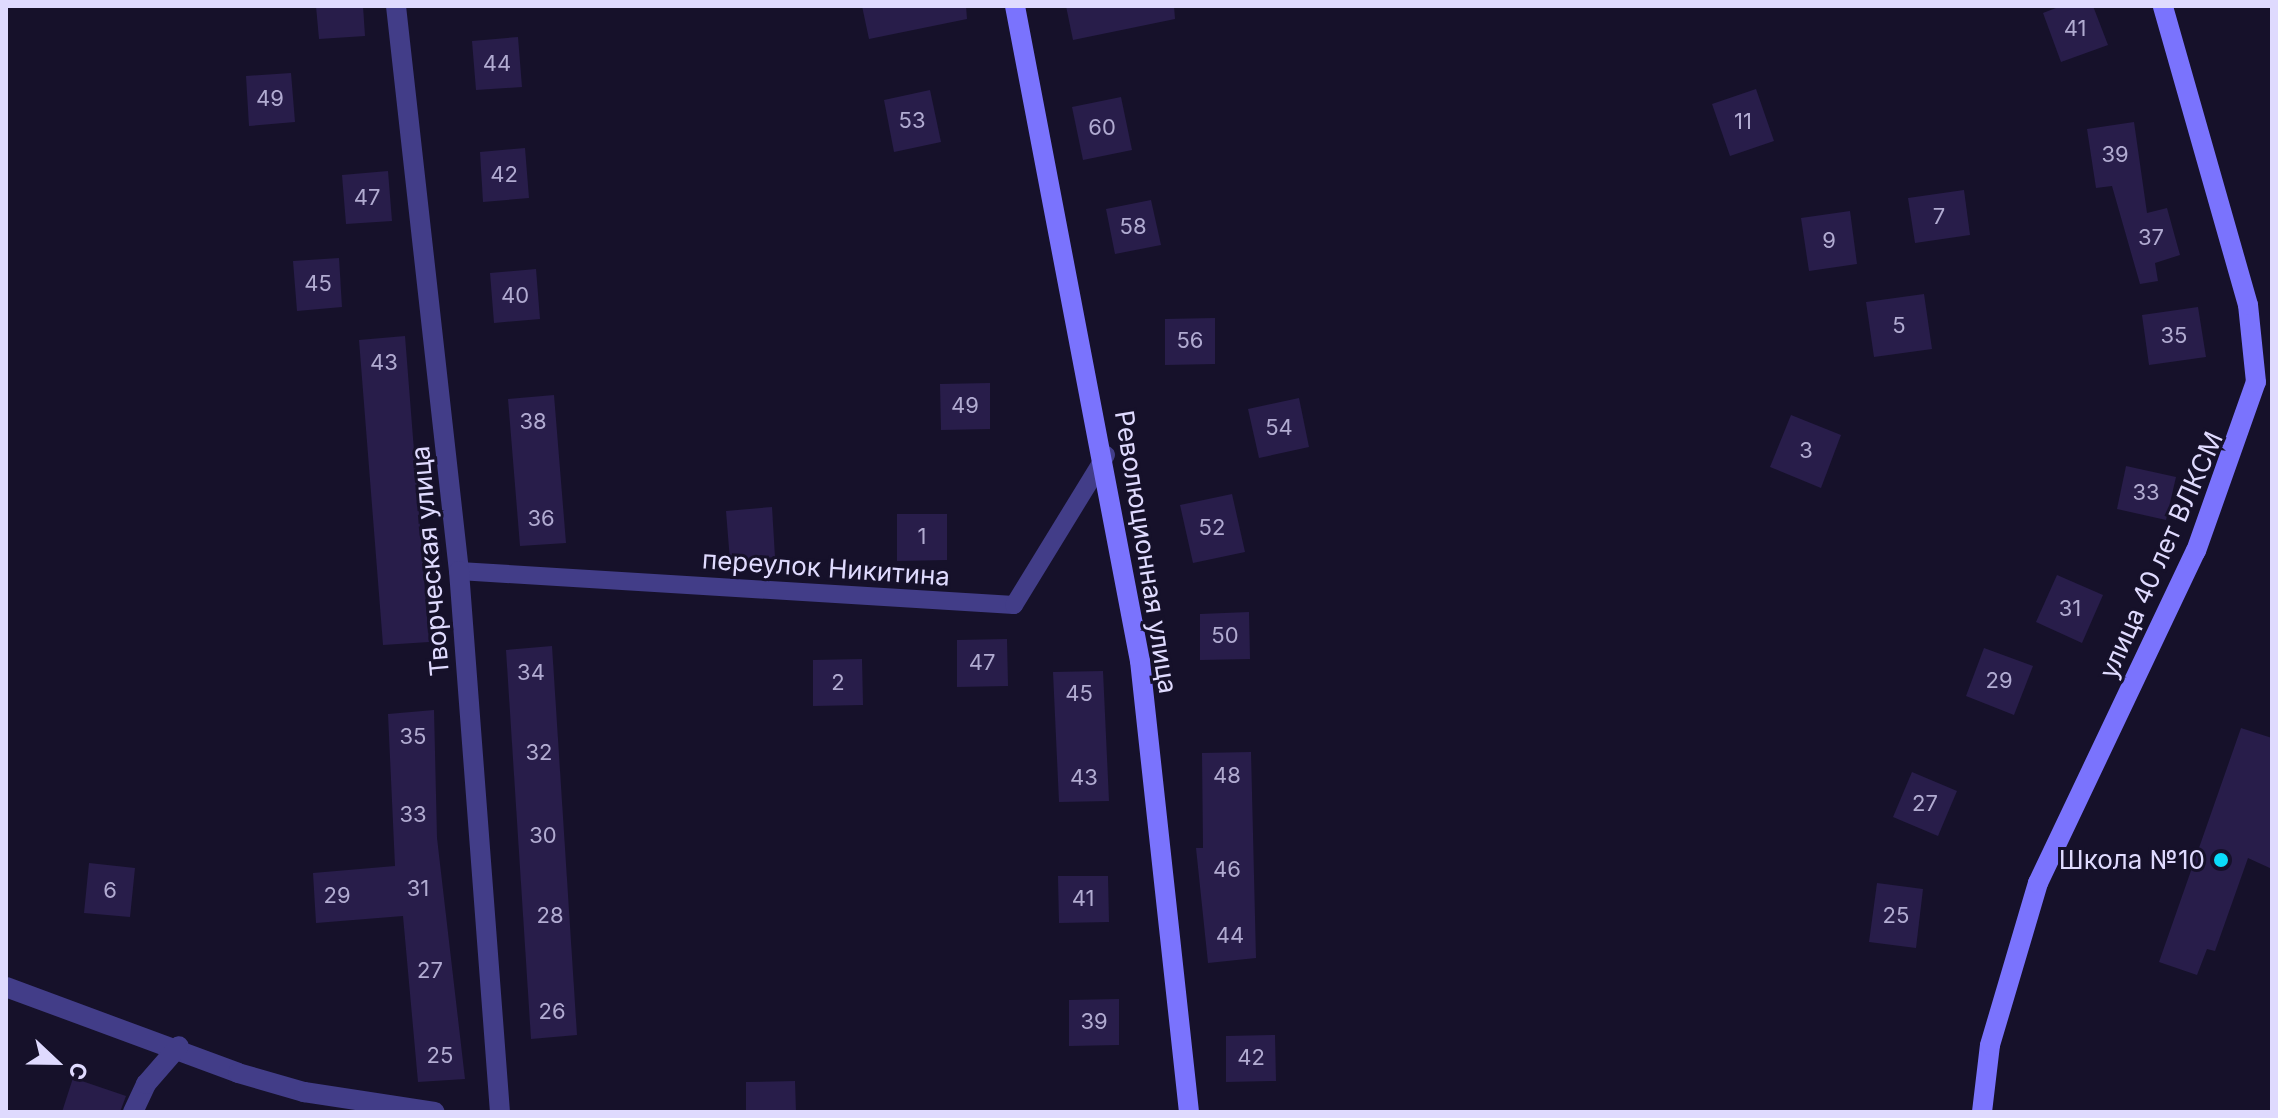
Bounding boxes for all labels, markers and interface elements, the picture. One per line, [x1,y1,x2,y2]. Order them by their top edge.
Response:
house number: 41 [2064,16,2086,42]
house number: 44 [483,51,511,77]
house number: 49 [256,86,284,112]
house number: 53 [899,108,925,134]
house number: 11 [1734,109,1752,135]
house number: 60 [1088,115,1116,141]
house number: 39 [2101,142,2129,168]
house number: 42 [490,162,518,188]
house number: 47 [354,185,380,211]
house number: 7 [1933,204,1945,230]
house number: 58 [1120,214,1146,240]
house number: 37 [2138,225,2164,251]
house number: 9 [1822,228,1836,254]
house number: 45 [304,271,332,297]
house number: 40 [501,283,529,309]
house number: 5 [1892,313,1906,339]
house number: 35 [2161,323,2187,349]
house number: 56 [1176,328,1204,354]
house number: 43 [370,350,398,376]
house number: 49 [951,393,979,419]
street label: Революционная улица [1108,408,1184,696]
house number: 38 [519,409,547,435]
house number: 54 [1265,415,1293,441]
street label: улица 40 лет ВЛКСМ [2092,427,2230,683]
house number: 3 [1799,438,1813,464]
street label: Творческая улица [404,445,456,677]
house number: 33 [2132,480,2160,506]
house number: 36 [527,506,555,532]
house number: 52 [1199,515,1225,541]
house number: 1 [918,524,926,550]
street label: переулок Никитина [701,544,951,592]
house number: 31 [2059,596,2081,622]
house number: 50 [1211,623,1239,649]
house number: 47 [969,650,995,676]
house number: 34 [517,660,545,686]
house number: 29 [1985,668,2013,694]
house number: 2 [831,670,845,696]
house number: 45 [1065,681,1093,707]
house number: 35 [400,724,426,750]
house number: 32 [525,740,553,766]
house number: 48 [1213,763,1241,789]
house number: 43 [1070,765,1098,791]
house number: 27 [1912,791,1938,817]
house number: 33 [399,802,427,828]
house number: 30 [529,823,557,849]
place label: Школа №10 [2059,844,2205,876]
marker: Школа №10 [2212,851,2230,869]
house number: 46 [1213,857,1241,883]
house number: 31 [407,876,429,902]
house number: 6 [103,878,117,904]
house number: 29 [323,883,351,909]
house number: 41 [1072,886,1094,912]
house number: 28 [536,903,564,929]
house number: 25 [1883,903,1909,929]
house number: 44 [1216,923,1244,949]
house number: 27 [417,958,443,984]
house number: 26 [538,999,566,1025]
house number: 39 [1080,1009,1108,1035]
north arrow [16,1022,96,1102]
house number: 25 [427,1043,453,1069]
house number: 42 [1237,1045,1265,1071]
text: С [63,1059,93,1083]

